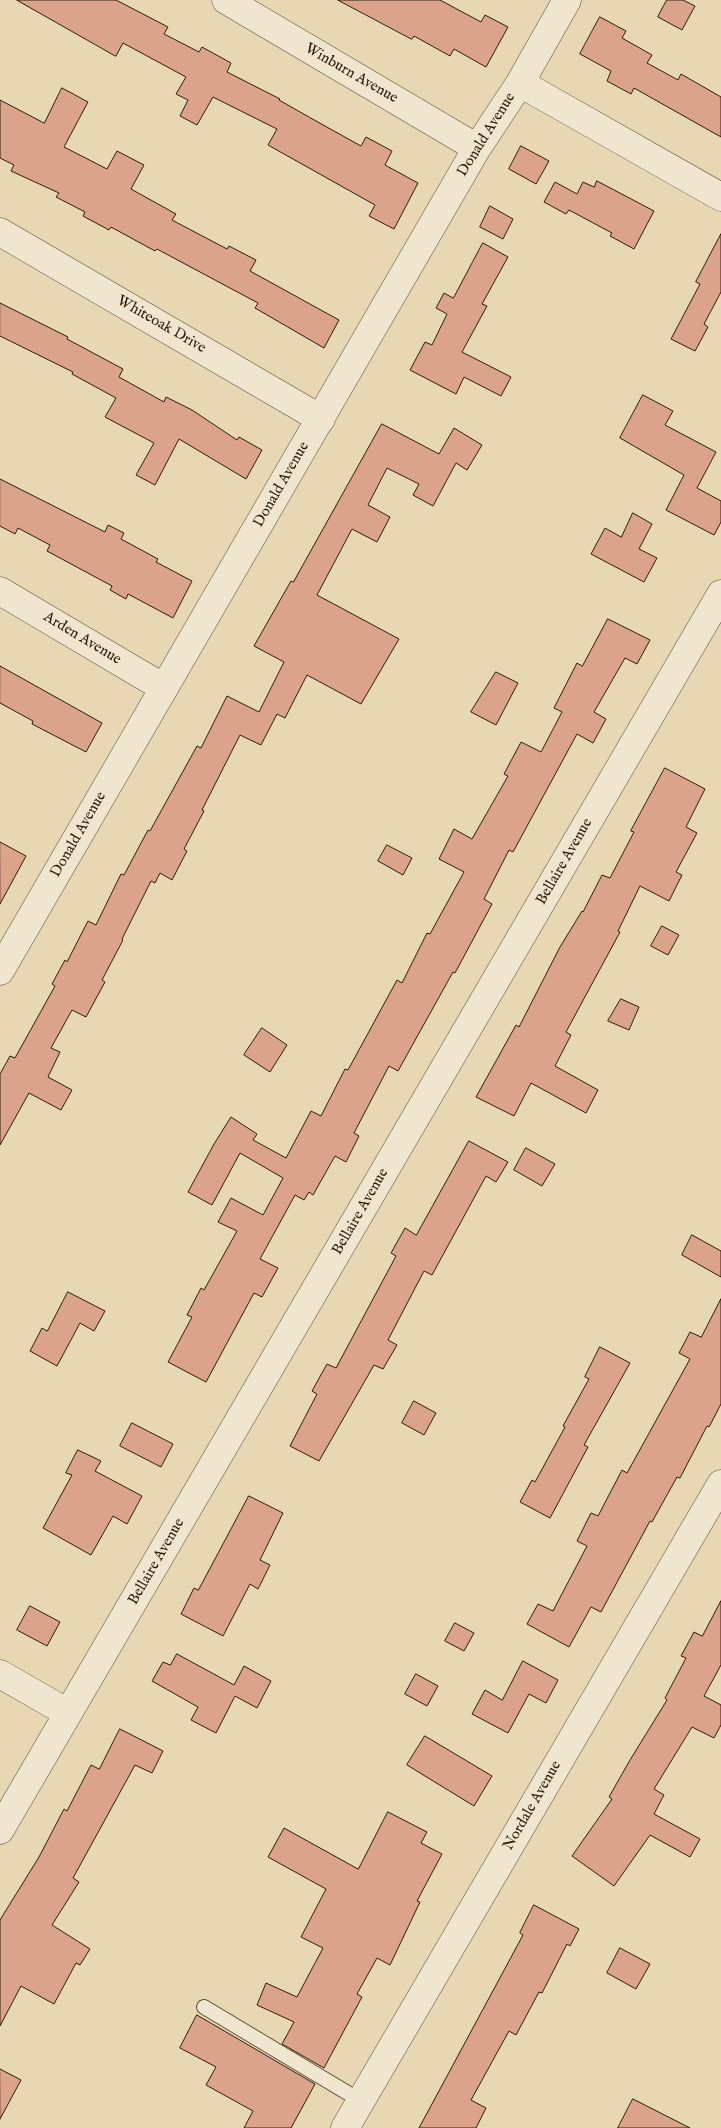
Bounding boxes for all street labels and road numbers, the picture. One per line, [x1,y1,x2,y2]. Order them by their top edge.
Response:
street label: Winburn Avenue [301,40,401,108]
street label: Donald Avenue [454,90,520,180]
street label: Whiteoak Drive [113,292,209,358]
street label: Donald Avenue [250,439,314,531]
street label: Arden Avenue [40,609,124,669]
street label: Donald Avenue [47,789,111,881]
street label: Bellaire Avenue [533,815,597,909]
street label: Bellaire Avenue [329,1165,393,1259]
street label: Bellaire Avenue [125,1515,189,1609]
street label: Nordale Avenue [500,1758,566,1854]

